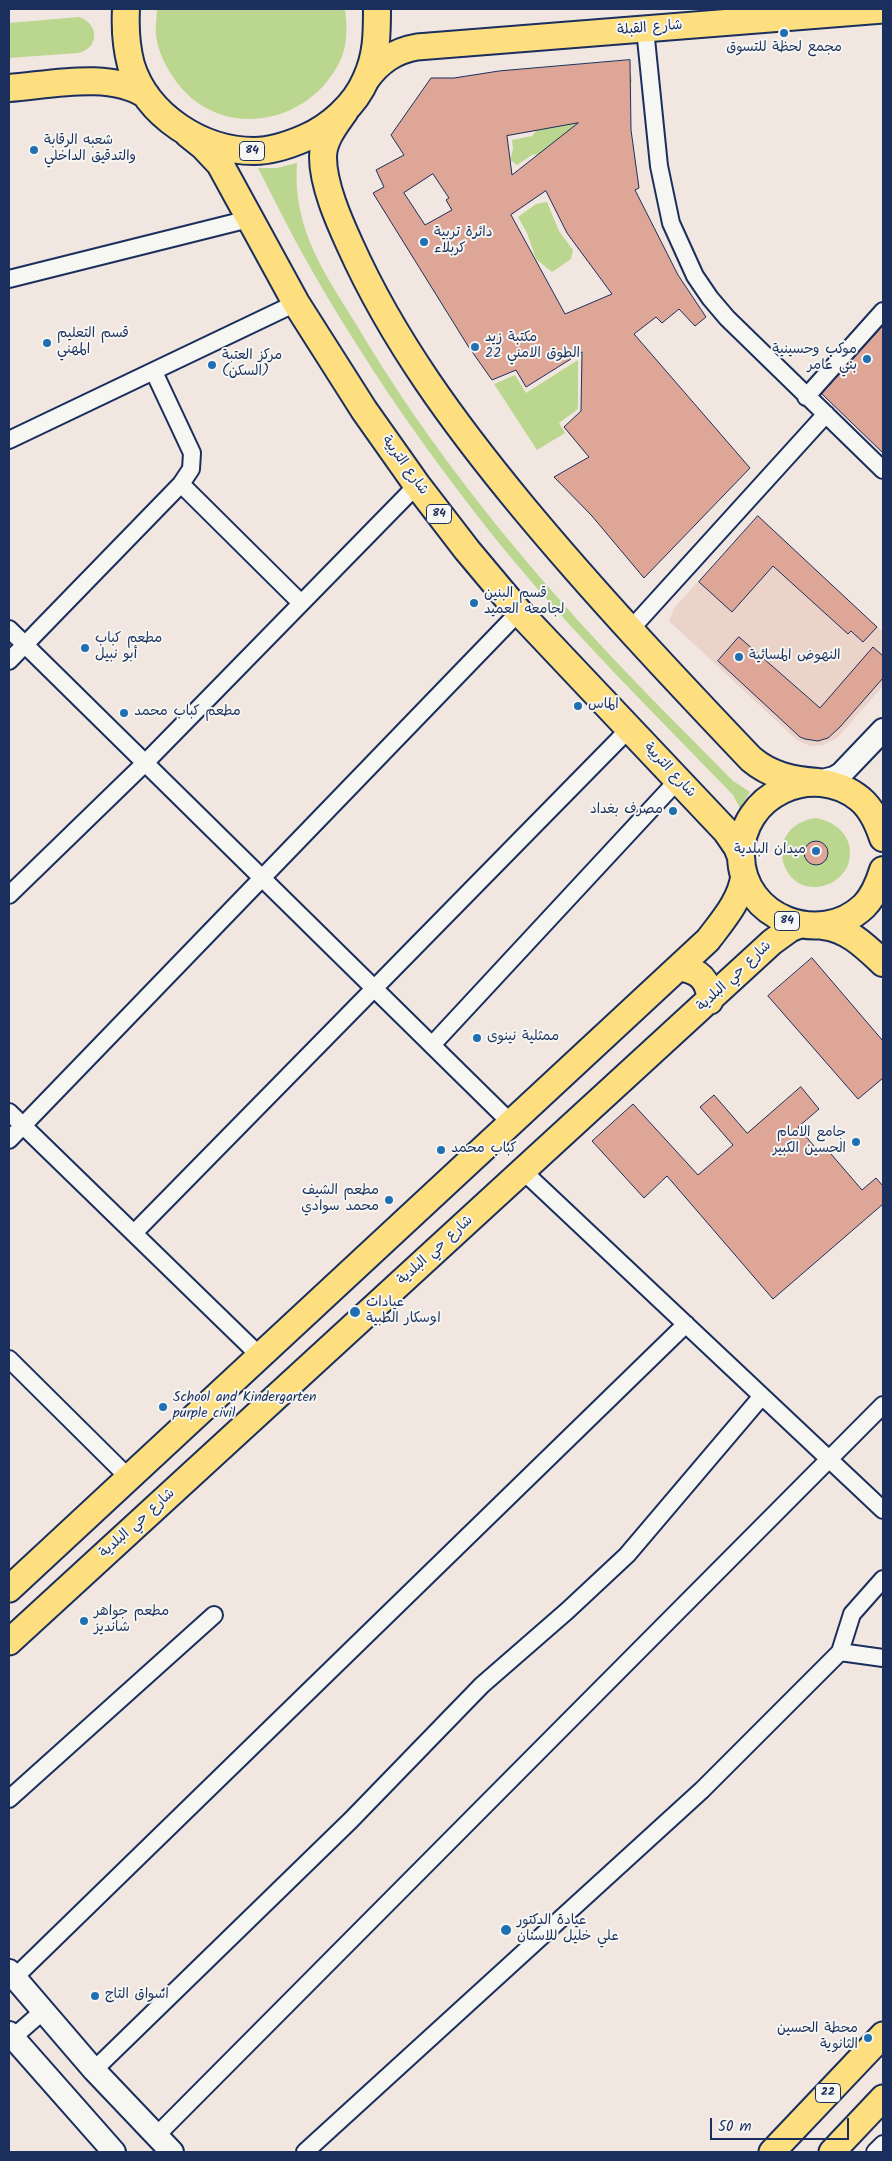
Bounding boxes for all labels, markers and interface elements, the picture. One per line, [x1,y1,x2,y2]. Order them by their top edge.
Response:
street label: شارع القبلة [617,18,683,40]
marker: مجمع لحظة للتسوق [778,27,790,39]
place label: مجمع لحظة للتسوق [726,41,842,57]
place label: شعبه الرقابة والتدقيق الداخلي [44,134,136,166]
road number: 84 [240,142,264,160]
marker: شعبه الرقابة والتدقيق الداخلي [28,144,40,156]
place label: دائرة تربية كربلاء [434,226,493,258]
marker: دائرة تربية كربلاء [418,236,430,248]
place label: قسم التعليم المهني [57,327,129,360]
place label: مكتبة زيد الطوق الامني 22 [485,331,580,364]
marker: قسم التعليم المهني [41,337,53,349]
marker: مكتبة زيد الطوق الامني 22 [469,341,481,353]
place label: موكب وحسينية بني عامر [772,343,857,376]
place label: مركز العتبة (السكن) [222,349,282,382]
marker: موكب وحسينية بني عامر [861,353,873,365]
marker: مركز العتبة (السكن) [206,359,218,371]
street label: شارع التربية [377,433,431,499]
road number: 84 [426,504,452,524]
place label: قسم البنين لجامعه العميد [484,587,564,620]
marker: قسم البنين لجامعه العميد [468,597,480,609]
place label: مطعم كباب أبو نبيل [95,632,162,664]
marker: مطعم كباب أبو نبيل [79,642,91,654]
place label: النهوض المسائية [749,649,840,665]
marker: النهوض المسائية [733,651,745,663]
place label: الماس [588,698,619,714]
marker: الماس [572,700,584,712]
place label: مطعم كباب محمد [134,705,241,721]
marker: مطعم كباب محمد [118,707,130,719]
street label: شارع التربية [639,740,699,802]
place label: مصرف بغداد [590,803,663,819]
marker: مصرف بغداد [667,805,679,817]
place label: ميدان البلدية [734,843,806,859]
marker: ميدان البلدية [810,845,822,857]
road number: 84 [774,911,800,930]
street label: شارع حي البلدية [694,938,776,1016]
place label: ممثلية نينوى [487,1030,559,1046]
marker: ممثلية نينوى [471,1032,483,1044]
place label: جامع الامام الحسين الكبير [773,1126,846,1158]
marker: جامع الامام الحسين الكبير [850,1136,862,1148]
place label: كباب محمد [451,1142,517,1158]
marker: كباب محمد [435,1144,447,1156]
place label: مطعم الشيف محمد سوادي [301,1184,379,1216]
marker: مطعم الشيف محمد سوادي [383,1194,395,1206]
street label: شارع حي البلدية [395,1213,477,1289]
place label: عيادات اوسكار الطبية [366,1296,441,1328]
marker: عيادات اوسكار الطبية [348,1305,362,1319]
place label: School and Kindergarten purple civil [173,1391,317,1424]
marker: School and Kindergarten purple civil [157,1401,169,1413]
street label: شارع حي البلدية [97,1486,179,1562]
place label: مطعم جواهر شانديز [94,1605,169,1638]
marker: مطعم جواهر شانديز [78,1615,90,1627]
place label: عيادة الدكتور علي خليل للاسنان [517,1914,619,1946]
marker: عيادة الدكتور علي خليل للاسنان [499,1923,513,1937]
place label: اسواق التاج [105,1988,169,2004]
marker: اسواق التاج [89,1990,101,2002]
place label: محطة الحسين الثانوية [777,2022,858,2054]
marker: محطة الحسين الثانوية [862,2032,874,2044]
road number: 22 [816,2084,840,2102]
scale bar [712,2108,851,2140]
text: 50 m [718,2115,752,2139]

